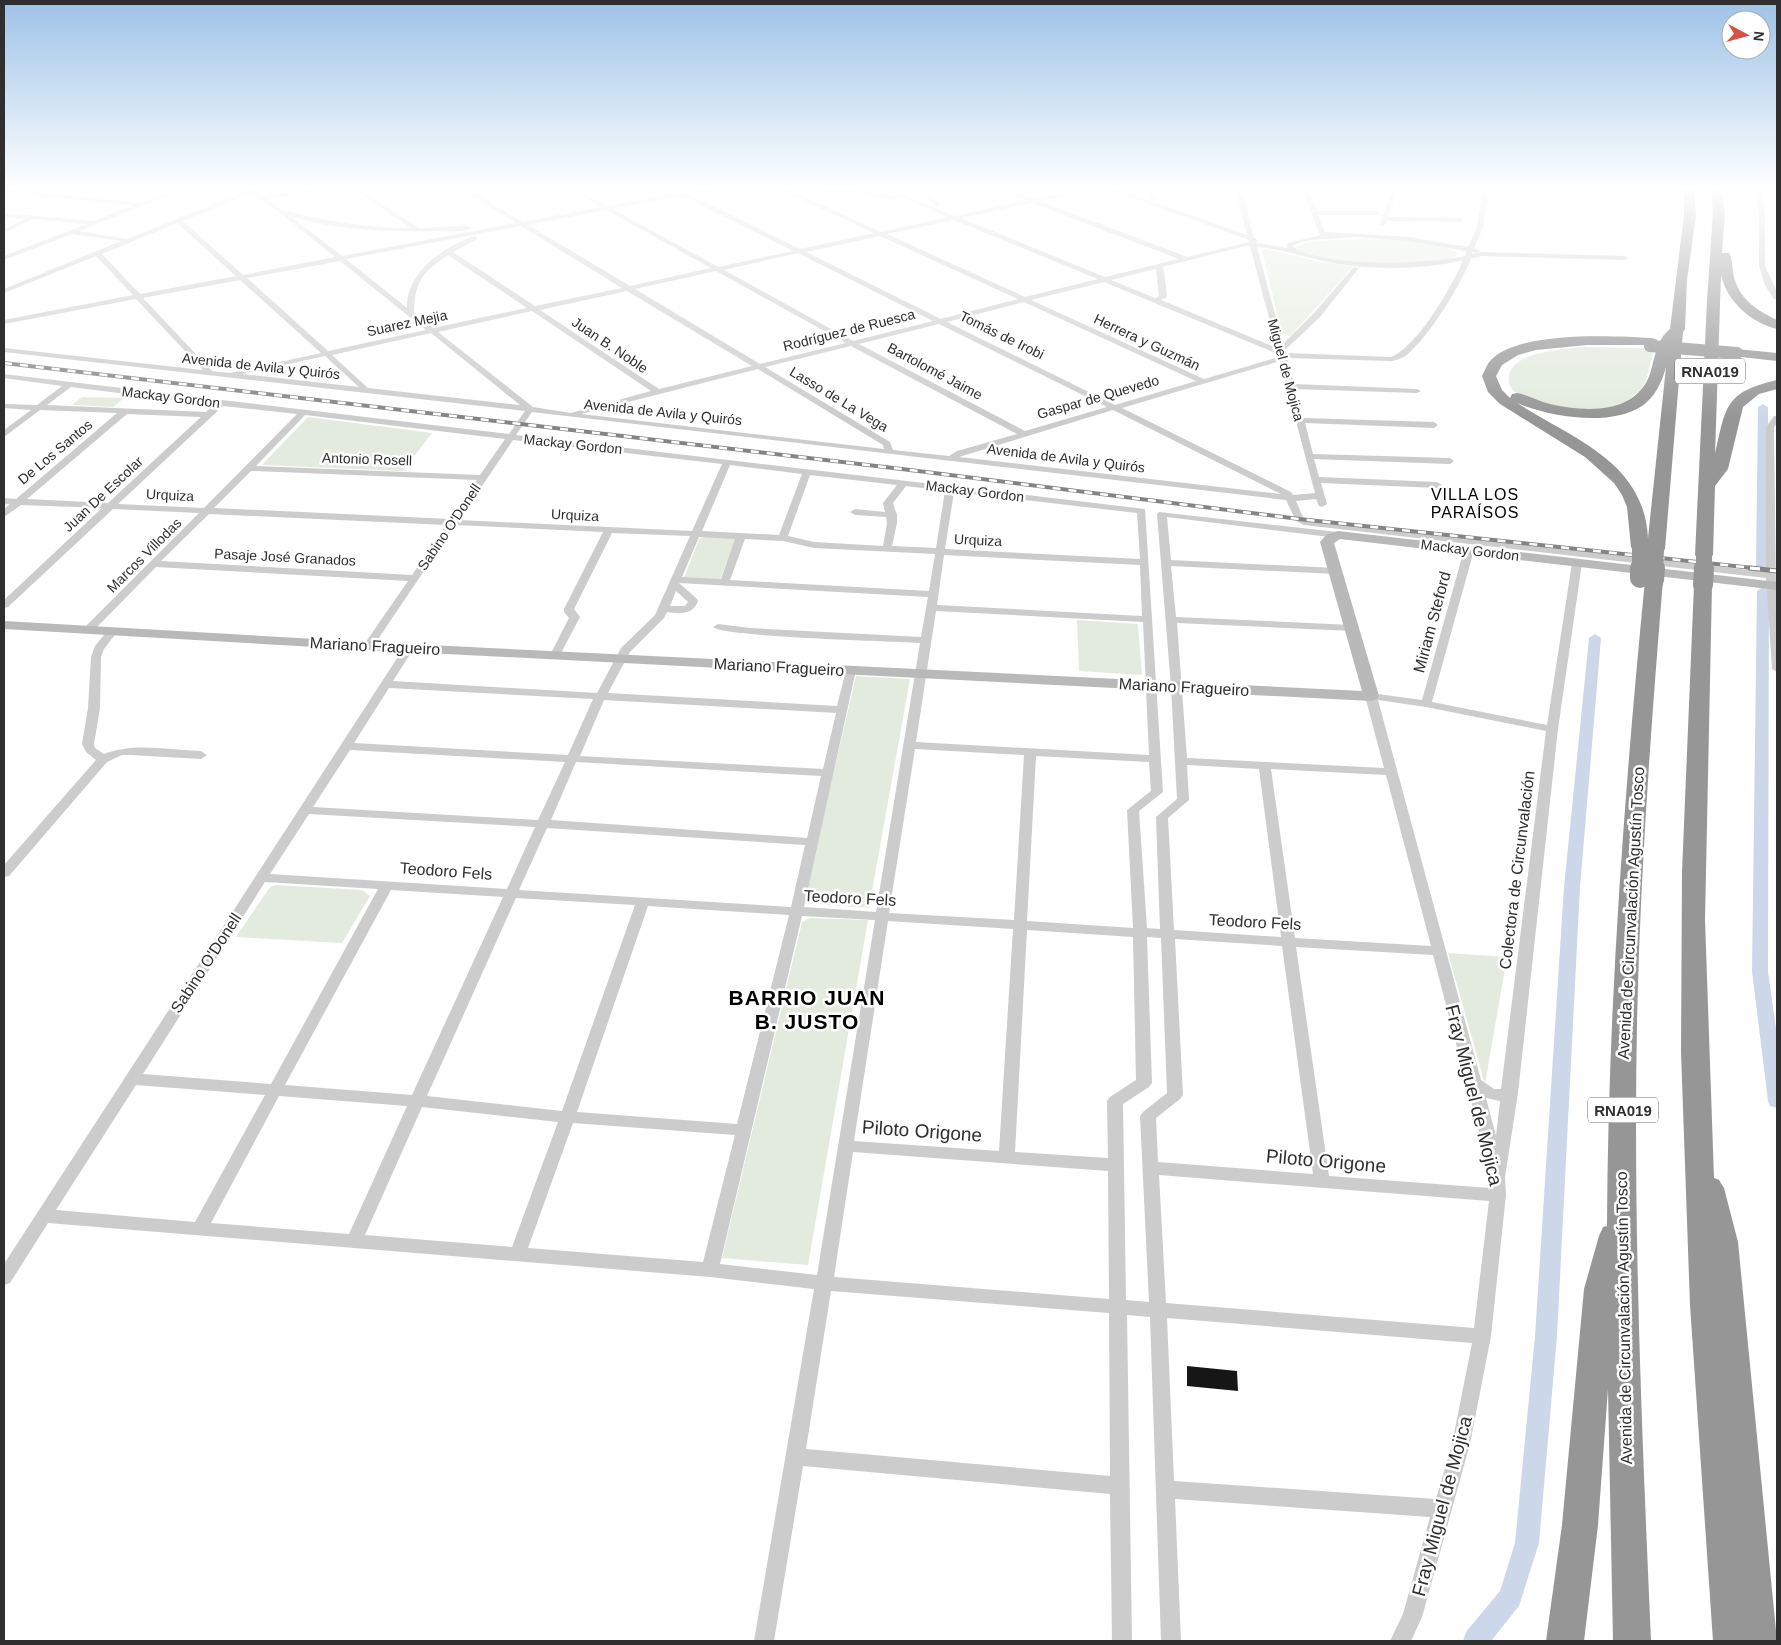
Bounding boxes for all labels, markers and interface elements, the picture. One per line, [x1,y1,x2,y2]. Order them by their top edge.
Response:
north arrow [1721,10,1771,60]
text: N [1750,30,1767,42]
street label: Rodríguez de Ruesca [781,306,917,354]
street label: Suarez Mejia [365,307,449,339]
street label: Tomás de Irobi [957,308,1047,362]
street label: Herrera y Guzmán [1091,310,1203,374]
street label: Juan B. Noble [569,314,651,376]
street label: Miguel de Mojica [1265,317,1307,423]
street label: Bartolomé Jaime [885,339,985,403]
street label: Avenida de Avila y Quirós [181,350,341,382]
road number: RNA019 [1675,358,1745,384]
street label: Lasso de La Vega [787,363,891,435]
street label: Gaspar de Quevedo [1035,372,1161,422]
street label: Mackay Gordon [121,383,221,411]
street label: Avenida de Avila y Quirós [583,396,743,428]
street label: De Los Santos [15,416,95,488]
street label: Mackay Gordon [523,431,623,457]
street label: Avenida de Avila y Quirós [986,440,1146,476]
street label: Antonio Rosell [322,449,412,469]
street label: Juan De Escolar [60,453,146,535]
street label: Mackay Gordon [925,477,1025,505]
street label: Sabino O'Donell [414,481,484,573]
street label: Urquiza [145,486,195,504]
district label: VILLA LOS PARAÍSOS [1431,486,1519,521]
street label: Urquiza [550,506,600,524]
street label: Marcos Villodas [103,514,185,596]
street label: Urquiza [953,531,1003,549]
street label: Mackay Gordon [1420,536,1520,564]
street label: Pasaje José Granados [214,545,356,569]
street label: Miriam Steford [1410,570,1454,674]
street label: Mariano Fragueiro [309,634,441,658]
street label: Mariano Fragueiro [713,655,845,679]
street label: Mariano Fragueiro [1118,675,1250,699]
street label: Avenida de Circunvalación Agustín Tosco [1615,766,1647,1060]
street label: Colectora de Circunvalación [1496,770,1538,970]
street label: Teodoro Fels [399,859,493,883]
street label: Teodoro Fels [803,887,897,909]
street label: Sabino O'Donell [168,910,244,1016]
street label: Teodoro Fels [1208,911,1302,933]
district label: BARRIO JUAN B. JUSTO [729,986,885,1033]
street label: Fray Miguel de Mojica [1441,1002,1507,1188]
road number: RNA019 [1588,1098,1658,1122]
street label: Piloto Origone [861,1116,983,1146]
street label: Piloto Origone [1265,1145,1387,1177]
street label: Avenida de Circunvalación Agustín Tosco [1613,1171,1635,1465]
street label: Fray Miguel de Mojica [1408,1413,1476,1598]

